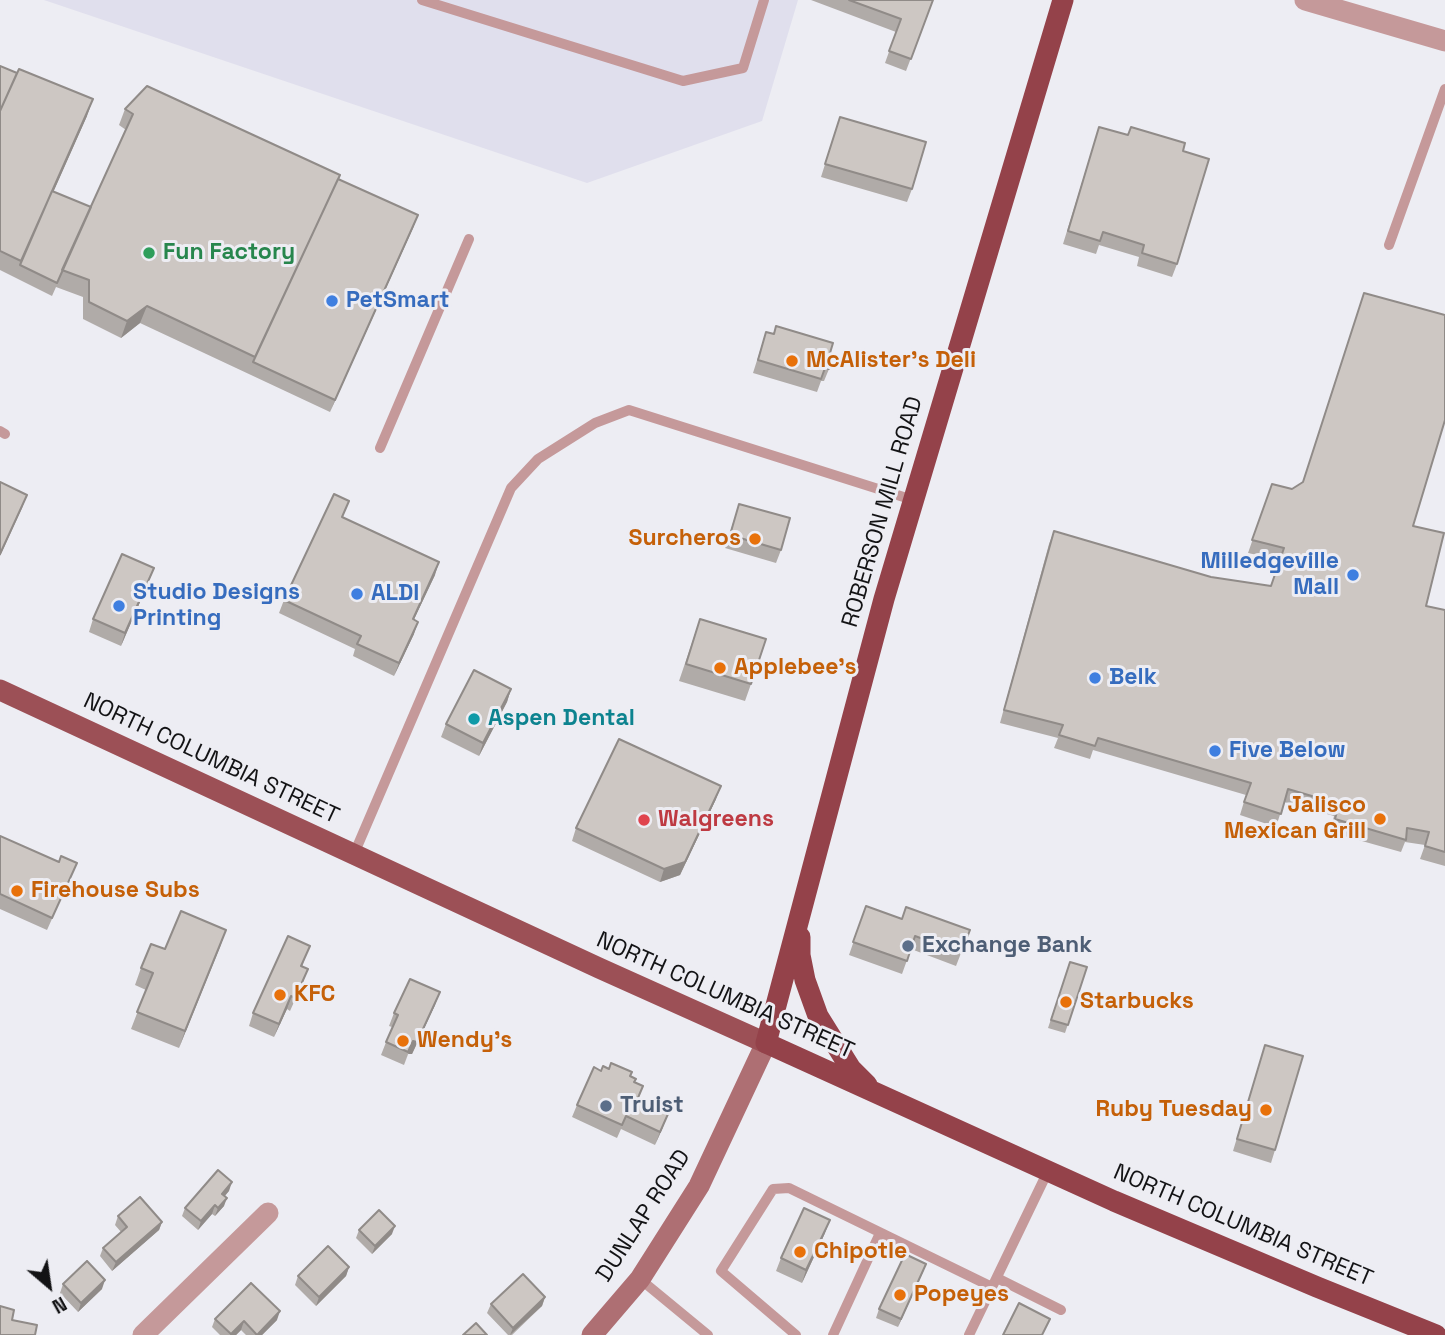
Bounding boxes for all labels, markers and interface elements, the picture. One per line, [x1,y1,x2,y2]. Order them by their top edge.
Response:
place label: Fun Factory [163,239,295,267]
marker: Fun Factory [141,245,157,261]
place label: PetSmart [346,287,449,315]
marker: PetSmart [324,293,340,309]
place label: McAlister's Deli [806,347,976,375]
marker: McAlister's Deli [784,353,800,369]
street label: ROBERSON MILL ROAD [837,394,929,630]
place label: Surcheros [628,525,741,553]
marker: Surcheros [747,531,763,547]
place label: Milledgeville Mall [1201,548,1339,602]
marker: Milledgeville Mall [1345,567,1361,583]
place label: Studio Designs Printing [133,579,300,633]
place label: ALDI [371,580,419,608]
marker: ALDI [349,586,365,602]
marker: Studio Designs Printing [111,598,127,614]
place label: Applebee's [734,654,857,682]
marker: Applebee's [712,660,728,676]
place label: Belk [1109,664,1157,692]
marker: Belk [1087,670,1103,686]
street label: NORTH COLUMBIA STREET [79,688,343,830]
place label: Aspen Dental [488,705,635,733]
marker: Aspen Dental [466,711,482,727]
place label: Five Below [1229,737,1346,765]
marker: Five Below [1207,743,1223,759]
place label: Jalisco Mexican Grill [1224,792,1366,846]
place label: Walgreens [658,806,774,834]
marker: Jalisco Mexican Grill [1372,811,1388,827]
marker: Walgreens [636,812,652,828]
place label: Firehouse Subs [31,877,200,905]
marker: Firehouse Subs [9,883,25,899]
street label: NORTH COLUMBIA STREET [592,927,858,1065]
place label: Exchange Bank [922,932,1092,960]
marker: Exchange Bank [900,938,916,954]
place label: KFC [294,981,335,1009]
marker: KFC [272,987,288,1003]
place label: Starbucks [1080,988,1194,1016]
marker: Starbucks [1058,994,1074,1010]
place label: Wendy's [417,1027,512,1055]
marker: Wendy's [395,1033,411,1049]
place label: Truist [620,1092,684,1120]
place label: Ruby Tuesday [1095,1096,1252,1124]
marker: Truist [598,1098,614,1114]
marker: Ruby Tuesday [1258,1102,1274,1118]
street label: DUNLAP ROAD [591,1145,697,1287]
street label: NORTH COLUMBIA STREET [1109,1159,1377,1293]
place label: Chipotle [814,1238,907,1266]
marker: Chipotle [792,1244,808,1260]
north arrow [14,1251,84,1321]
place label: Popeyes [914,1281,1009,1309]
marker: Popeyes [892,1287,908,1303]
text: N [48,1291,71,1319]

